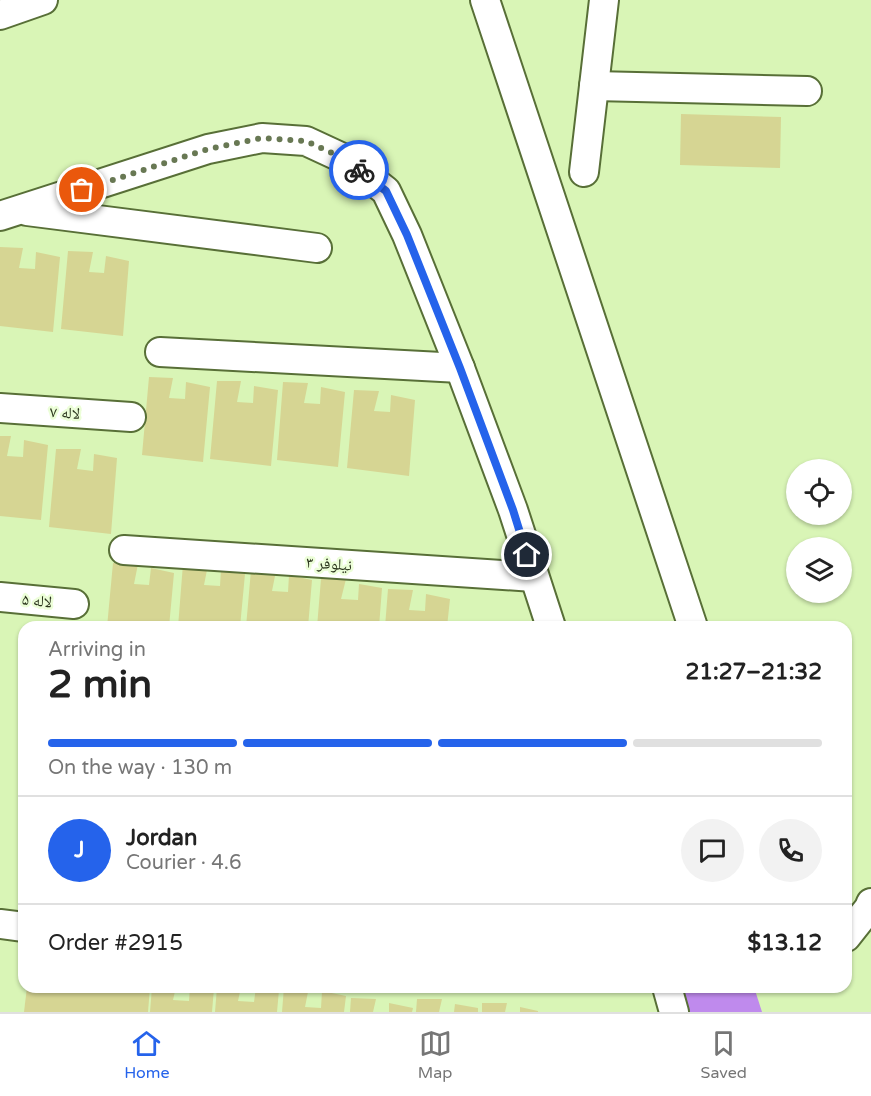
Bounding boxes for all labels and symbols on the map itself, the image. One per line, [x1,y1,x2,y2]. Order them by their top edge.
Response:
courier [329,140,389,200]
pin [56,164,107,215]
street label: لاله ٧ [49,402,81,424]
pin [501,529,552,580]
street label: نیلوفر ٣ [305,552,353,576]
street label: لاله ۵ [21,589,53,613]

